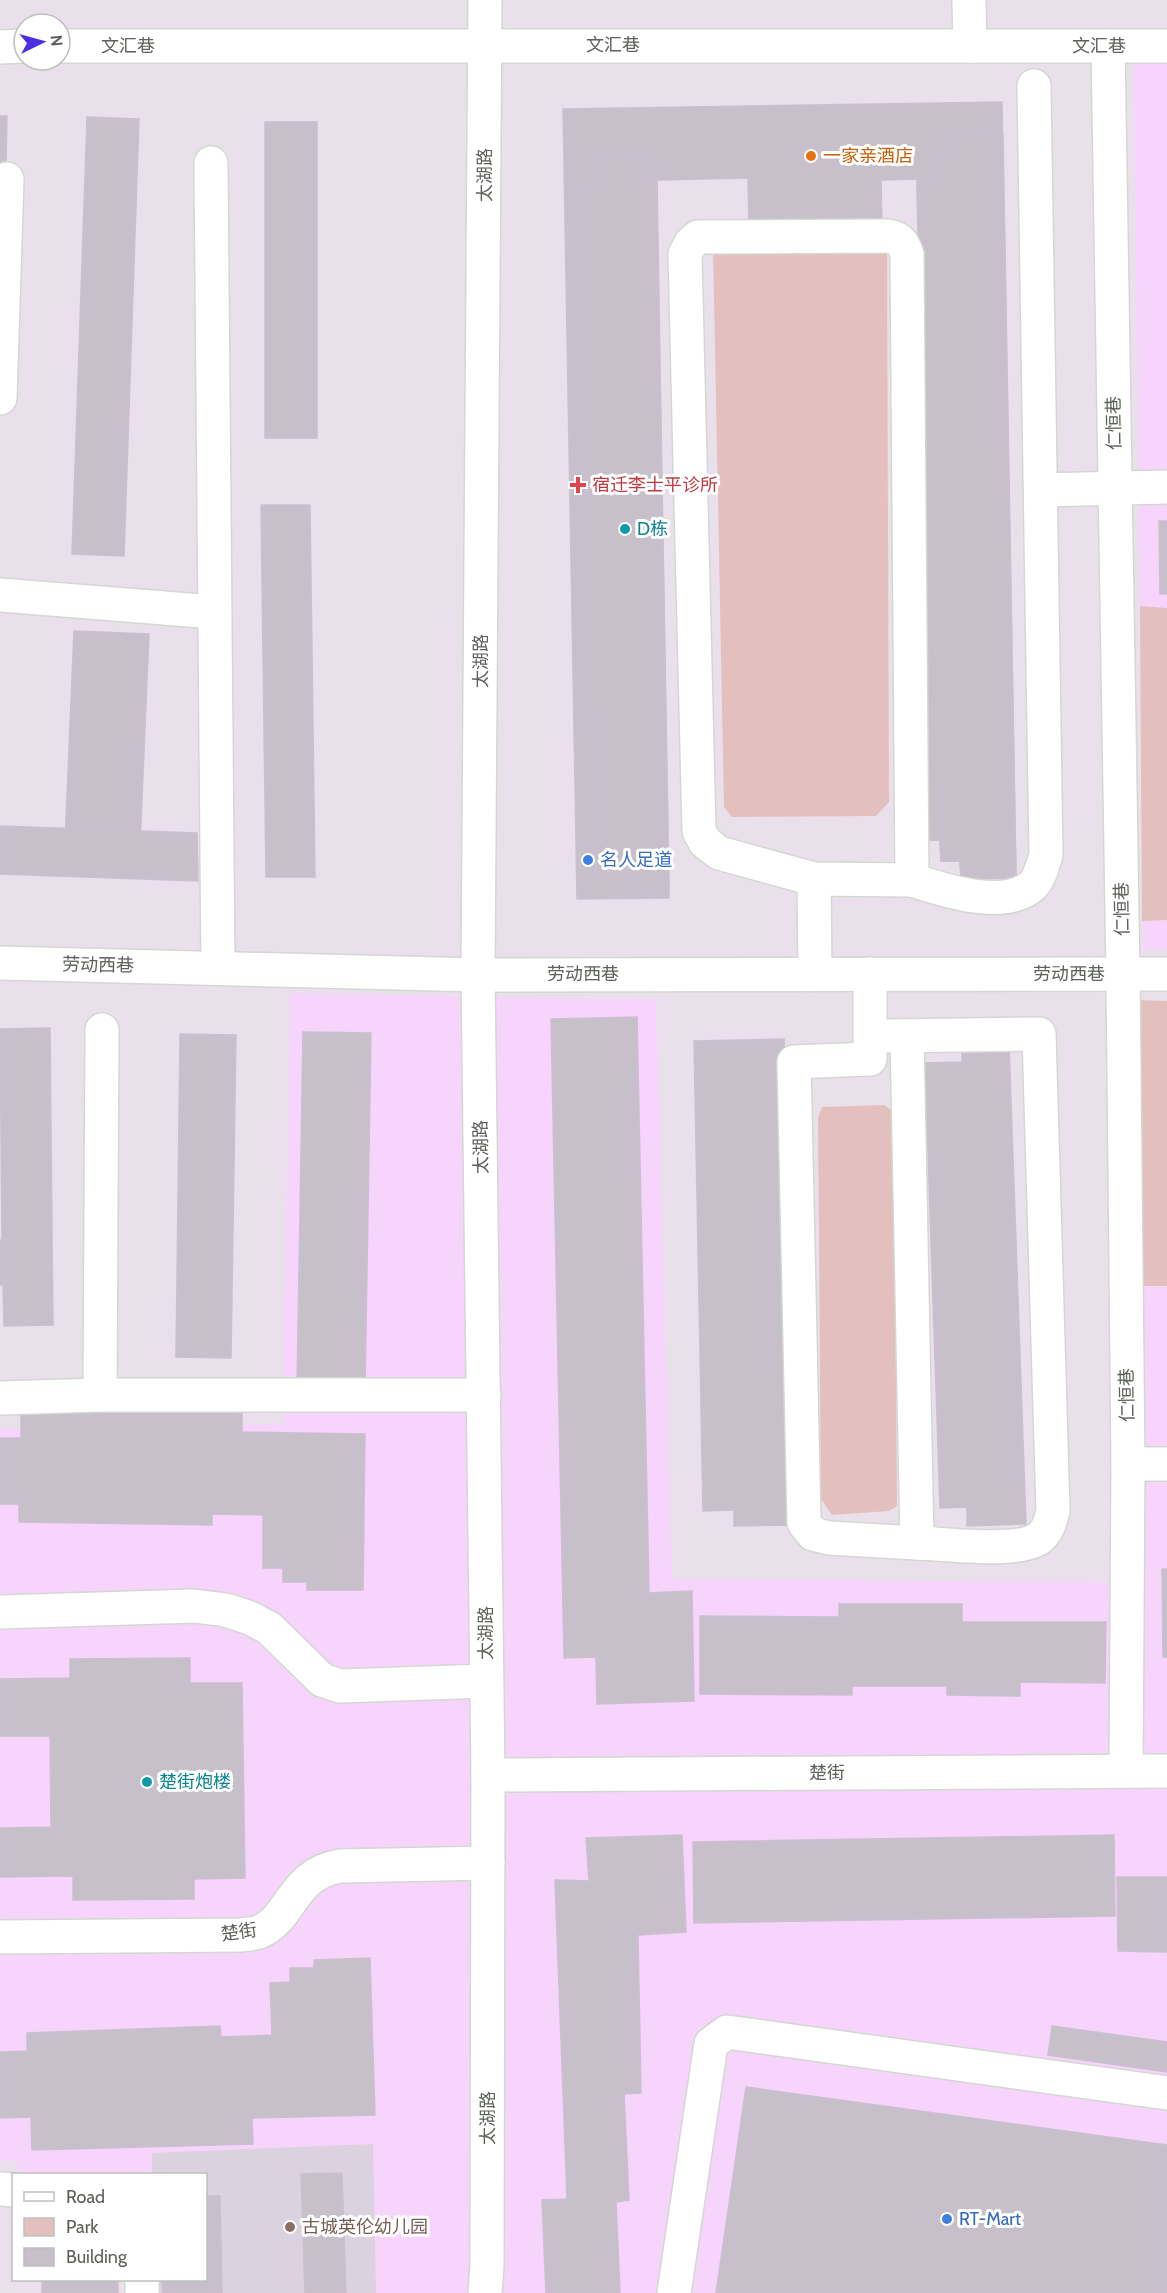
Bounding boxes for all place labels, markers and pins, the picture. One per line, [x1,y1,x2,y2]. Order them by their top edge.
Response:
place label: 一家亲酒店 [823,145,913,167]
marker: 一家亲酒店 [804,149,818,163]
place label: 宿迁李士平诊所 [592,474,718,496]
marker: 宿迁李士平诊所 [569,476,587,494]
place label: D栋 [637,518,668,540]
marker: D栋 [618,522,632,536]
place label: 名人足道 [600,849,672,871]
marker: 名人足道 [581,853,595,867]
place label: 楚街炮楼 [159,1771,231,1793]
marker: 楚街炮楼 [140,1775,154,1789]
place label: RT-Mart [959,2208,1021,2230]
marker: RT-Mart [940,2212,954,2226]
place label: 古城英伦幼儿园 [302,2216,428,2238]
marker: 古城英伦幼儿园 [283,2220,297,2234]

